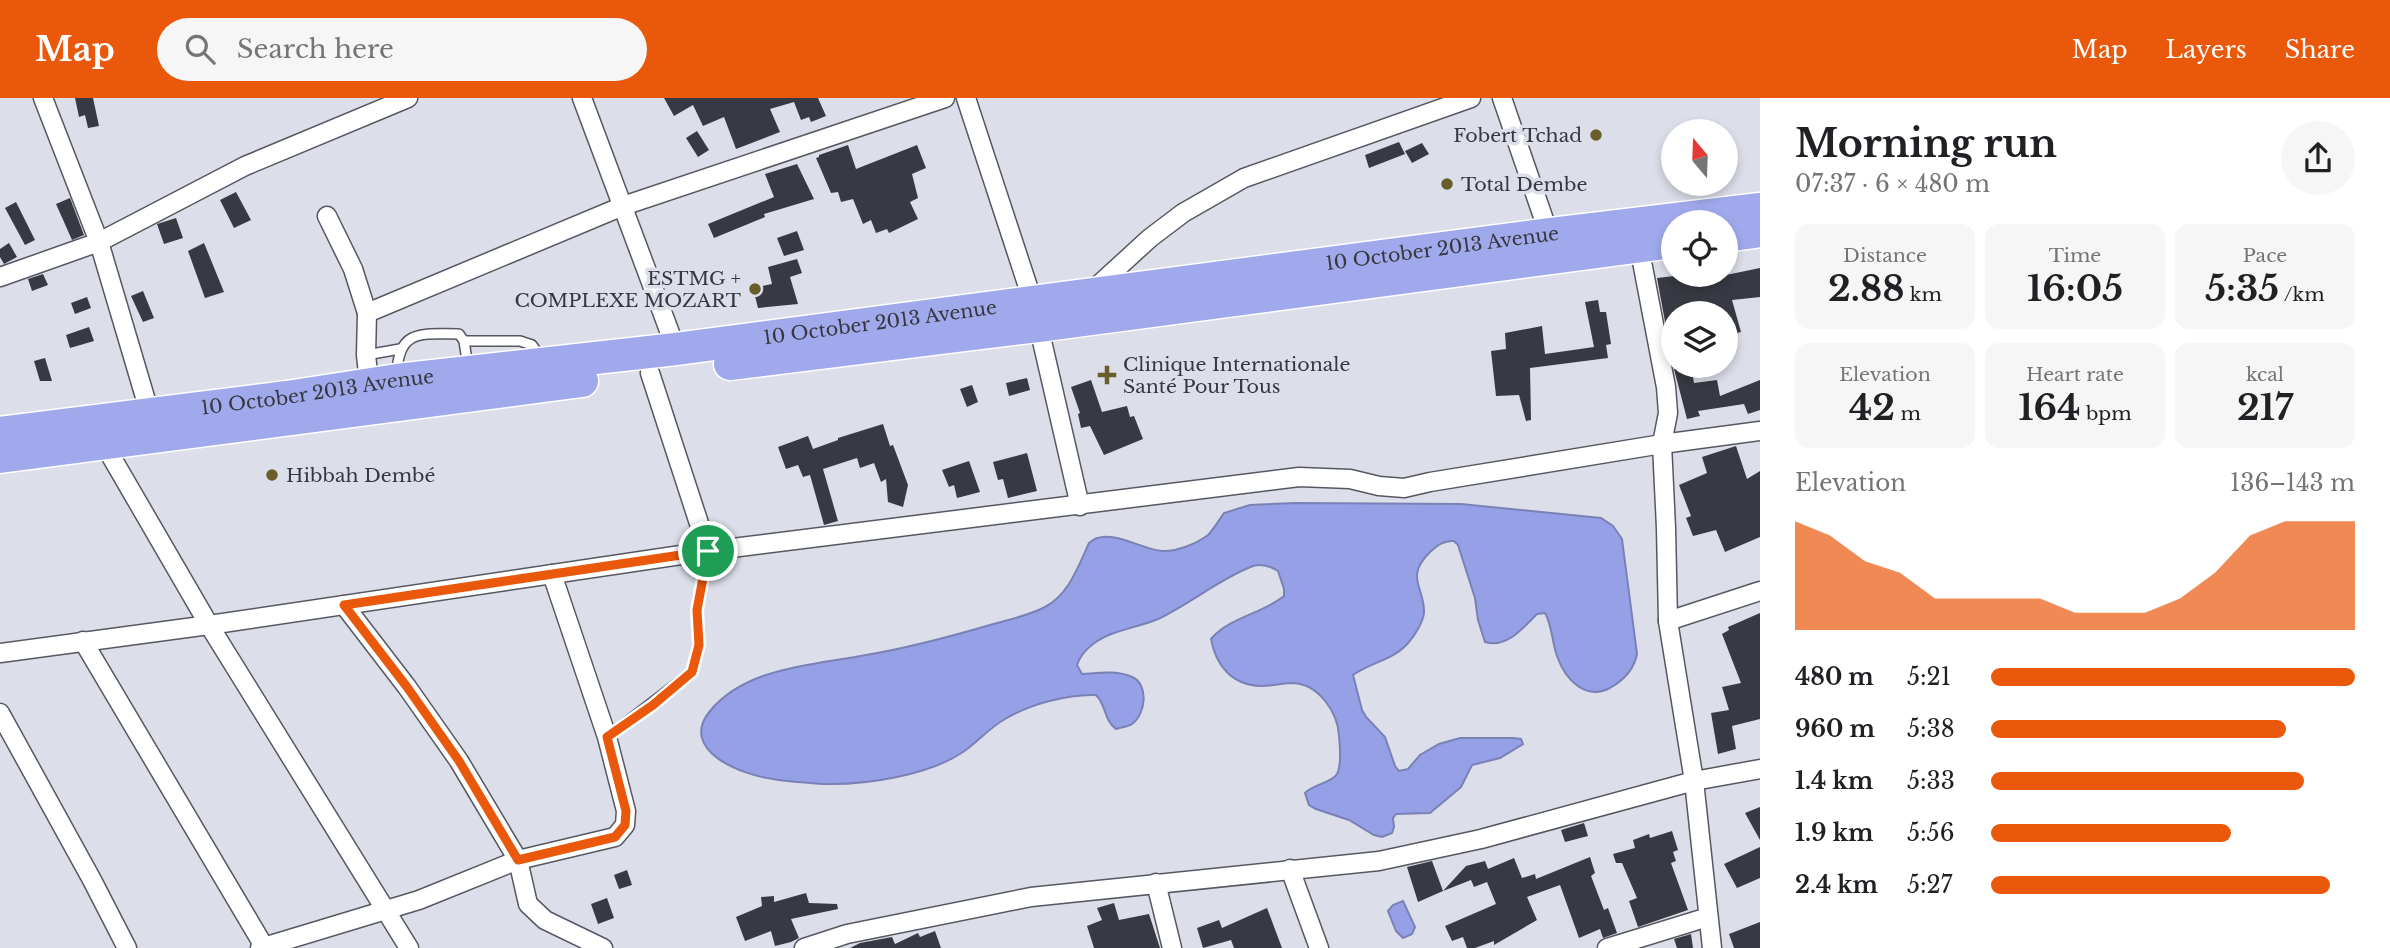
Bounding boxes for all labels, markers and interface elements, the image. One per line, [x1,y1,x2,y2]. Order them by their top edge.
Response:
search box [157,18,647,81]
text: Map [35,29,115,70]
icon: search [181,30,219,68]
text: Search here [237,33,394,65]
text: Map [2072,35,2128,64]
text: Layers [2166,35,2247,64]
text: Share [2285,35,2355,64]
north arrow [1661,119,1738,196]
map controls [1661,119,1738,378]
text: Morning run [1795,120,2057,167]
button: share [2281,121,2355,195]
place label: Fobert Tchad [1453,124,1582,147]
marker: Fobert Tchad [1588,127,1604,143]
text: 07:37 · 6 × 480 m [1795,170,1990,198]
place label: Total Dembe [1461,173,1587,196]
marker: Total Dembe [1439,176,1455,192]
button: locate [1661,210,1738,287]
street label: 10 October 2013 Avenue [1324,222,1560,275]
text: Distance [1843,244,1927,267]
text: Time [2049,244,2101,267]
text: Pace [2243,244,2287,267]
place label: ESTMG + COMPLEXE MOZART [515,267,741,312]
text: 2.88 [1828,267,1904,310]
text: 16:05 [2027,267,2123,310]
text: 5:35 [2205,267,2279,310]
marker: ESTMG + COMPLEXE MOZART [747,281,763,297]
text: km [1904,283,1942,306]
text: /km [2279,283,2325,306]
street label: 10 October 2013 Avenue [762,296,998,349]
button: layers [1661,301,1738,378]
place label: Clinique Internationale Santé Pour Tous [1123,353,1350,398]
text: Elevation [1839,363,1931,386]
text: Heart rate [2026,363,2124,386]
text: kcal [2246,363,2284,386]
street label: 10 October 2013 Avenue [199,365,435,420]
marker: Clinique Internationale Santé Pour Tous [1097,365,1117,385]
text: 42 [1849,386,1895,429]
text: 164 [2018,386,2080,429]
text: 217 [2237,386,2293,429]
text: m [1895,402,1921,425]
text: bpm [2080,402,2132,425]
place label: Hibbah Dembé [286,464,435,487]
marker: Hibbah Dembé [264,467,280,483]
text: Elevation [1795,469,1906,497]
text: 136–143 m [2230,469,2355,497]
pin [678,521,738,581]
icon: arrive [689,532,727,570]
text: 480 m [1795,663,1874,691]
text: 5:21 [1907,663,1951,691]
text: 960 m [1795,715,1875,743]
text: 5:38 [1907,715,1955,743]
text: 1.4 km [1795,767,1873,795]
text: 5:33 [1907,767,1955,795]
text: 1.9 km [1795,819,1873,847]
text: 5:56 [1907,819,1954,847]
text: 2.4 km [1795,871,1878,899]
text: 5:27 [1907,871,1952,899]

